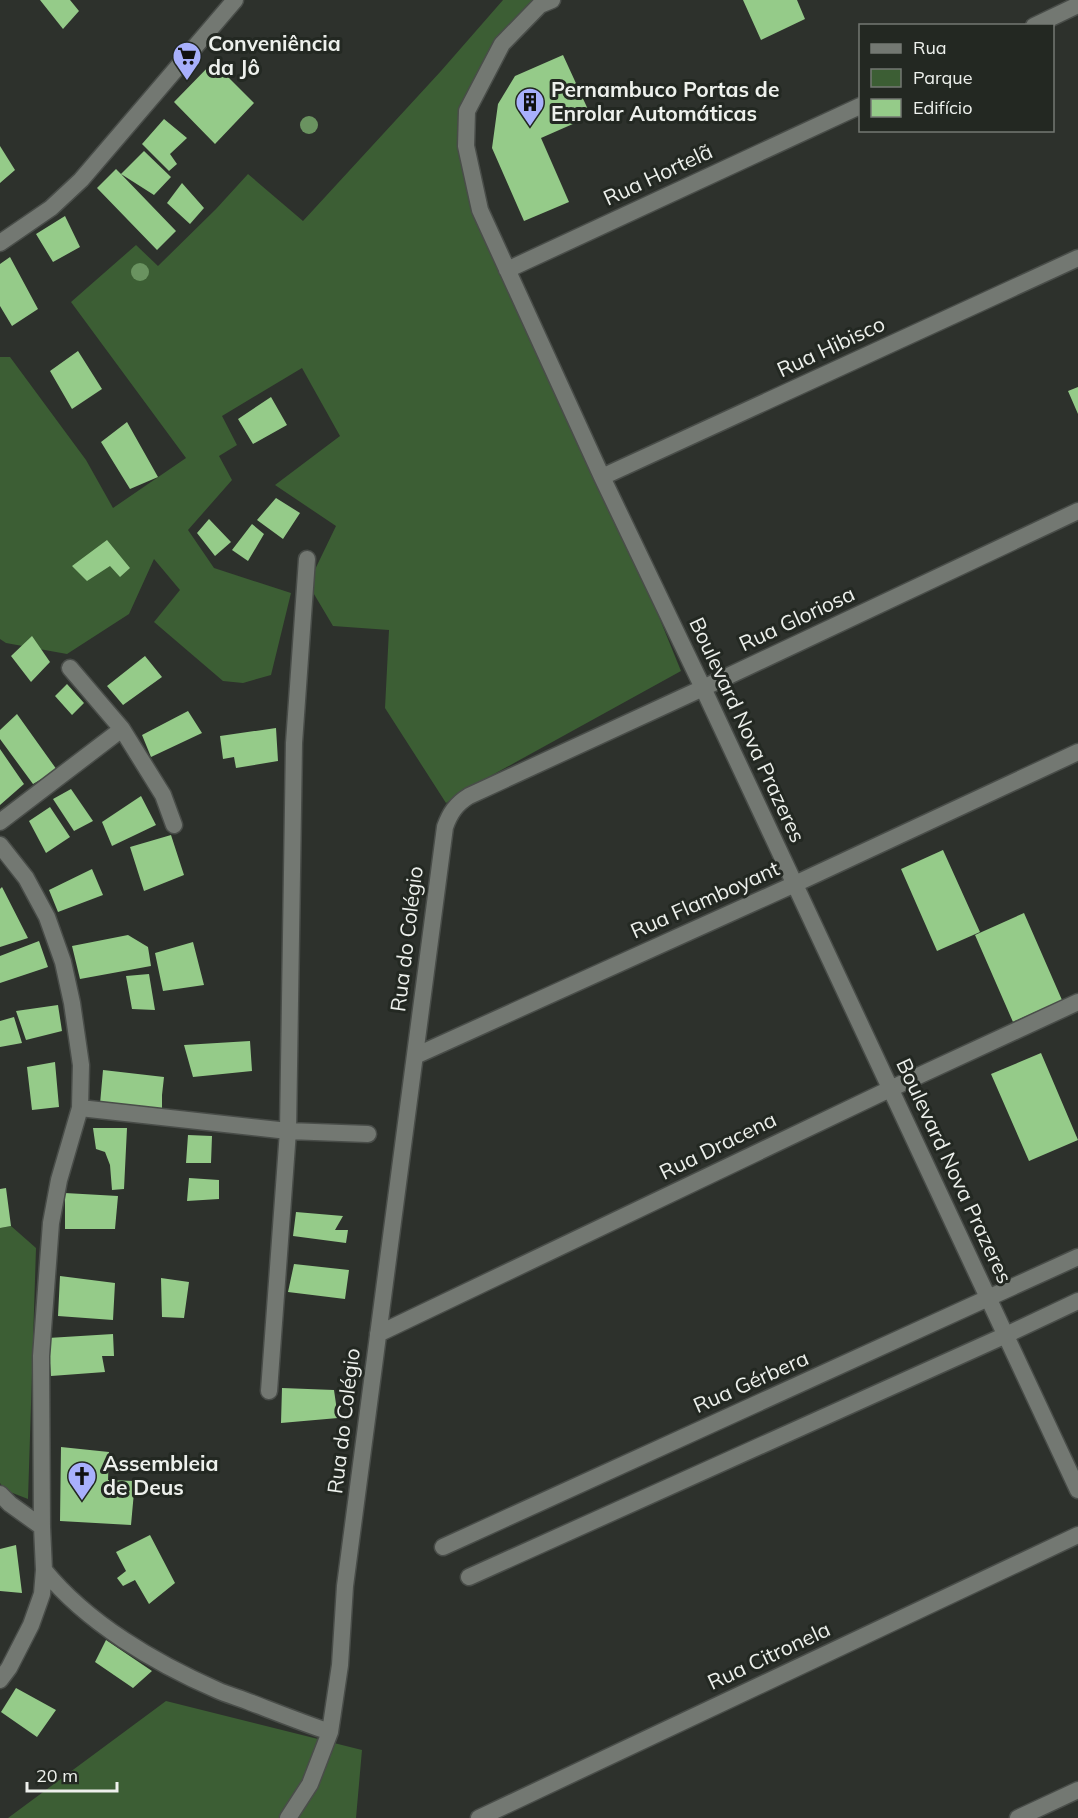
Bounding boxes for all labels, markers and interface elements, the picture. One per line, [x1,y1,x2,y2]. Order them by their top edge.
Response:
legend [859,24,1054,132]
place label: Conveniência da Jô [208,30,341,80]
text: Rua [913,36,947,59]
supermarket icon: Conveniência da Jô [171,40,203,82]
text: Parque [913,66,972,89]
place label: Pernambuco Portas de Enrolar Automáticas [551,76,779,126]
building icon: Pernambuco Portas de Enrolar Automáticas [514,86,546,128]
text: Edifício [913,96,972,119]
street label: Rua Hortelã [599,138,716,211]
street label: Rua Hibisco [773,310,889,382]
street label: Rua Gloriosa [735,580,859,656]
street label: Boulevard Nova Prazeres [684,613,812,846]
street label: Rua Flamboyant [626,855,783,944]
street label: Rua do Colégio [384,865,428,1013]
street label: Boulevard Nova Prazeres [891,1054,1019,1287]
street label: Rua Dracena [655,1106,780,1185]
street label: Rua Gérbera [689,1344,812,1418]
street label: Rua do Colégio [321,1347,365,1495]
place label: Assembleia de Deus [103,1450,219,1500]
church icon: Assembleia de Deus [66,1460,98,1502]
street label: Rua Citronela [703,1615,834,1695]
scale bar [27,1755,117,1793]
text: 20 m [36,1764,78,1787]

